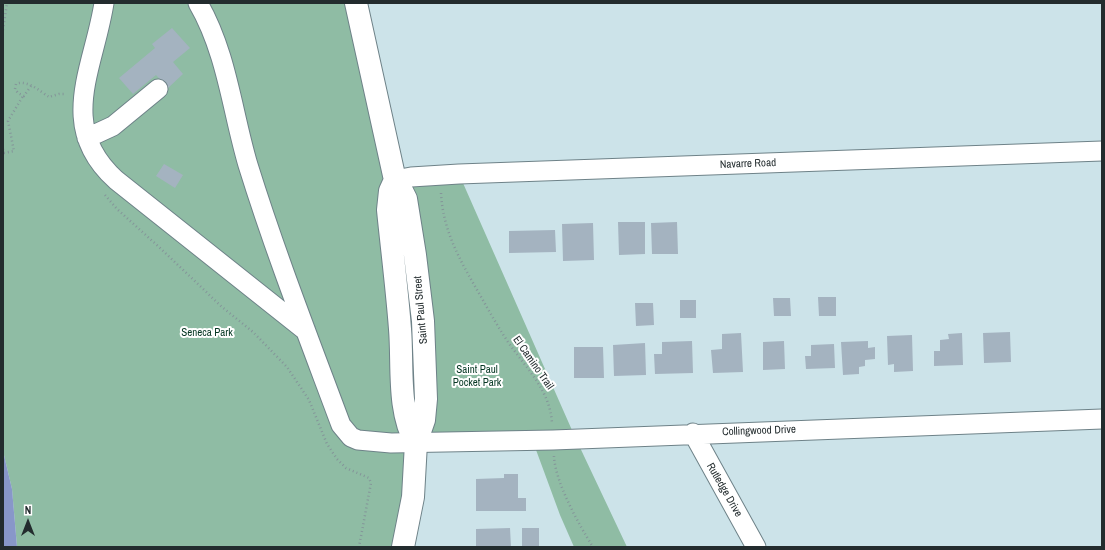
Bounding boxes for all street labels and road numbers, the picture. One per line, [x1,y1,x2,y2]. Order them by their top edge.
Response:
street label: Navarre Road [720,156,776,172]
street label: Saint Paul Street [411,275,431,345]
street label: El Camino Trail [510,334,556,392]
street label: Collingwood Drive [722,423,796,439]
street label: Rutledge Drive [703,461,745,519]

